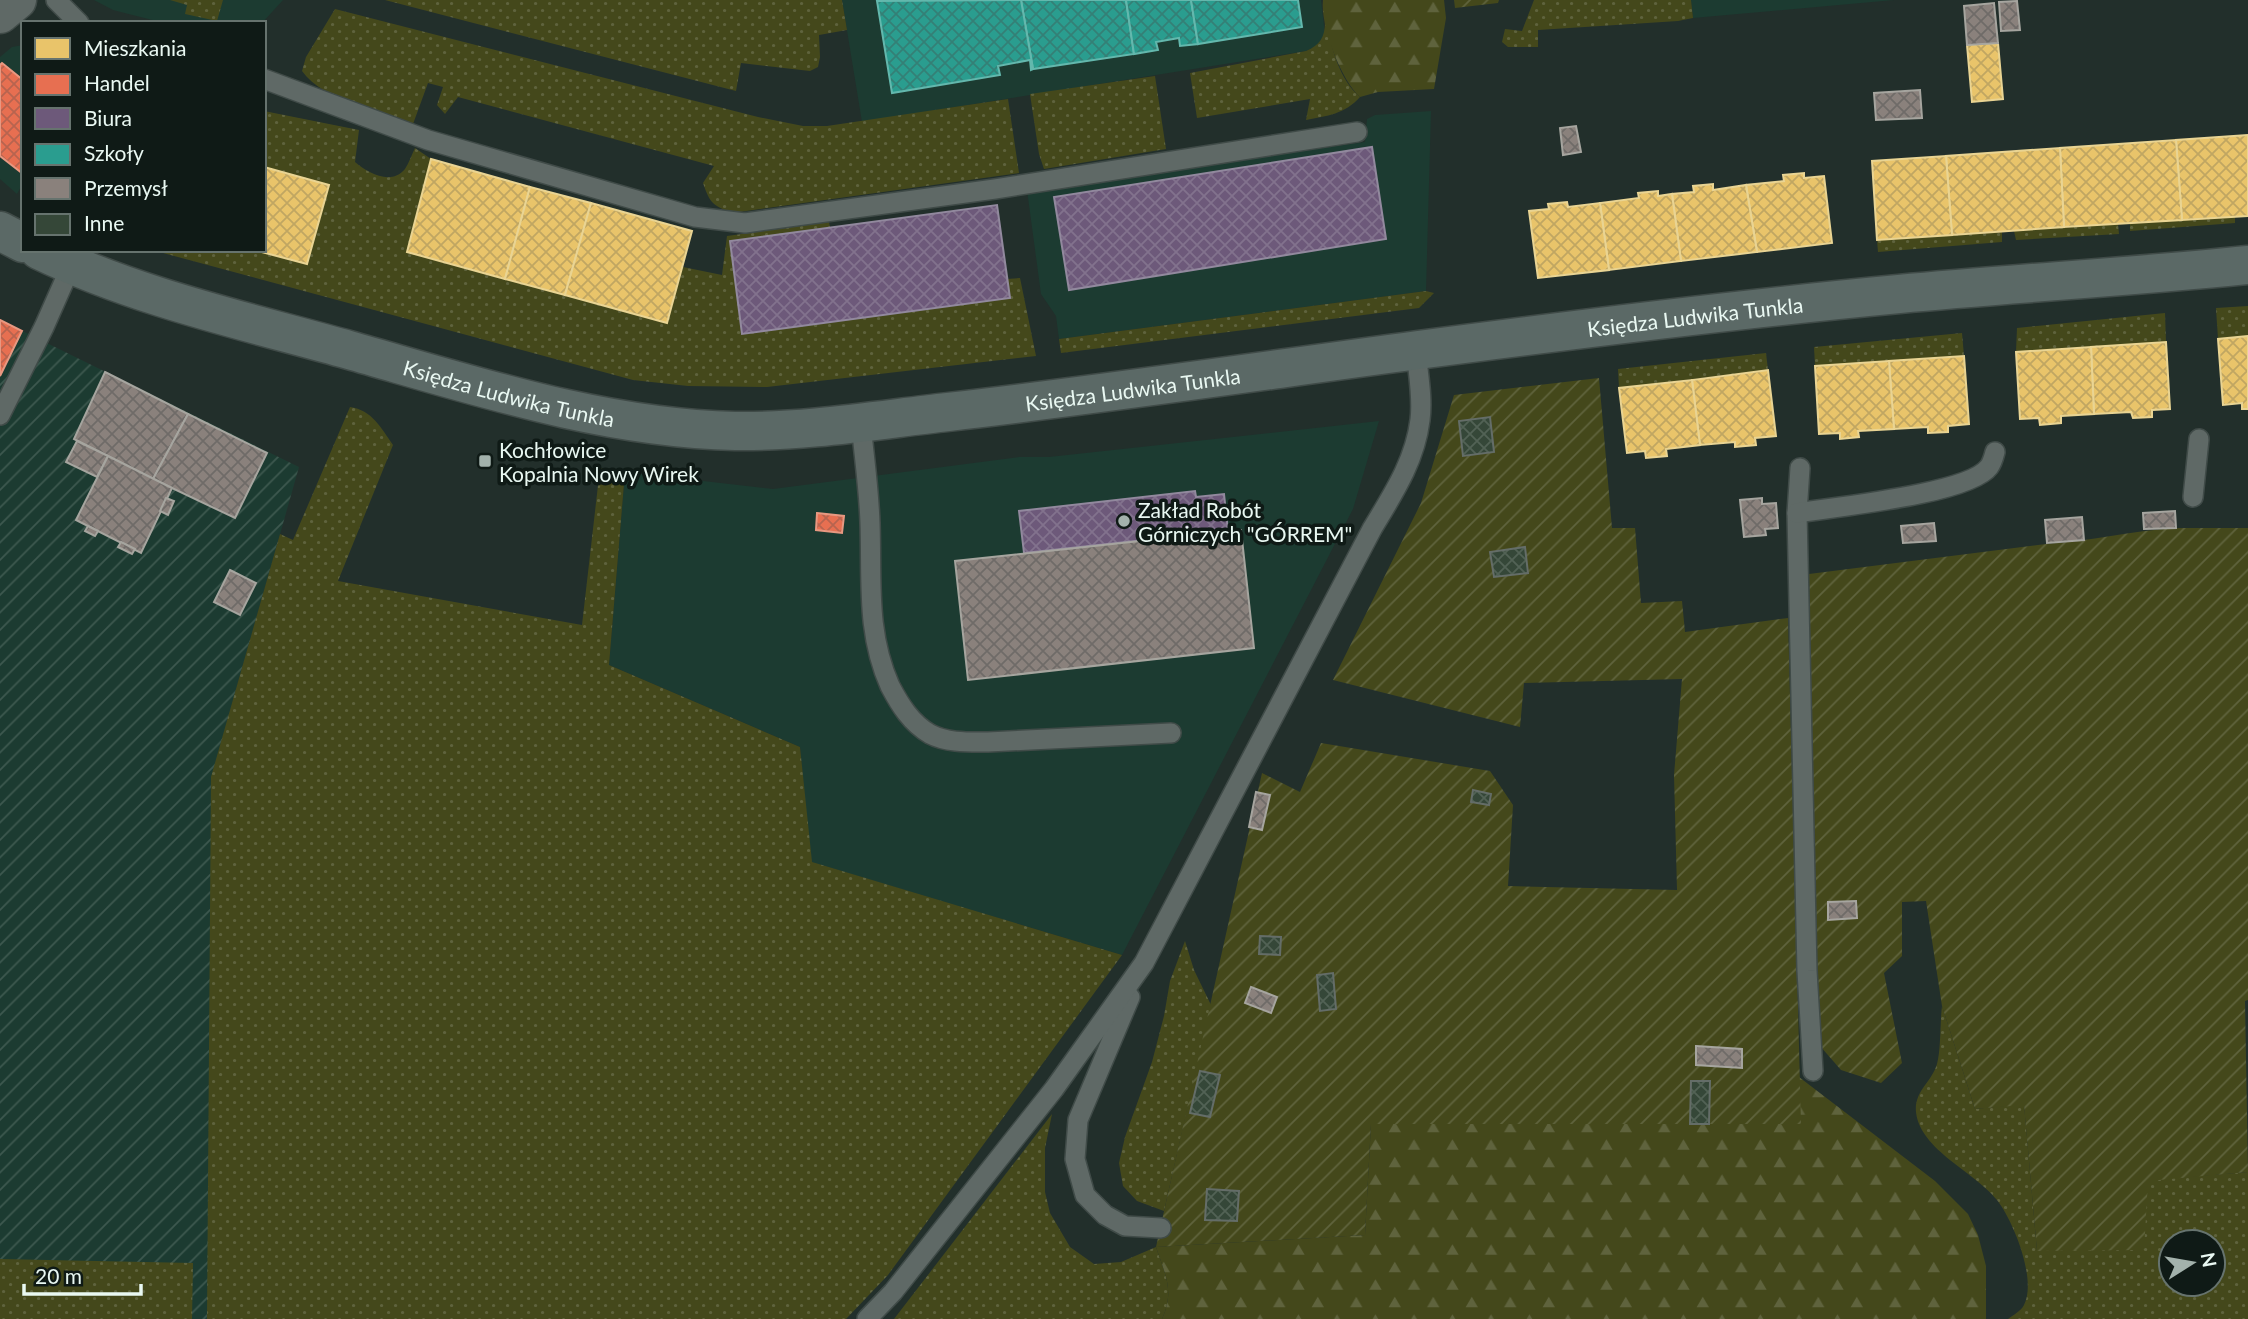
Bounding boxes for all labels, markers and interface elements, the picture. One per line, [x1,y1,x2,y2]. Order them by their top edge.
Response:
legend [21,21,266,252]
text: Mieszkania [84,35,186,60]
text: Handel [84,70,150,95]
text: Biura [84,105,132,130]
text: Szkoły [84,140,144,165]
text: Przemysł [84,175,168,200]
text: Inne [84,210,124,235]
street label: Księdza Ludwika Tunkla [1586,291,1804,341]
street label: Księdza Ludwika Tunkla [401,354,617,431]
street label: Księdza Ludwika Tunkla [1024,362,1242,415]
place label: Kochłowice Kopalnia Nowy Wirek [499,437,699,486]
marker: Kochłowice Kopalnia Nowy Wirek [477,453,493,469]
place label: Zakład Robót Górniczych "GÓRREM" [1138,497,1352,546]
marker: Zakład Robót Górniczych "GÓRREM" [1116,513,1132,529]
north arrow [2157,1228,2227,1298]
text: N [2196,1250,2222,1269]
scale bar [24,1252,142,1296]
text: 20 m [35,1263,82,1288]

